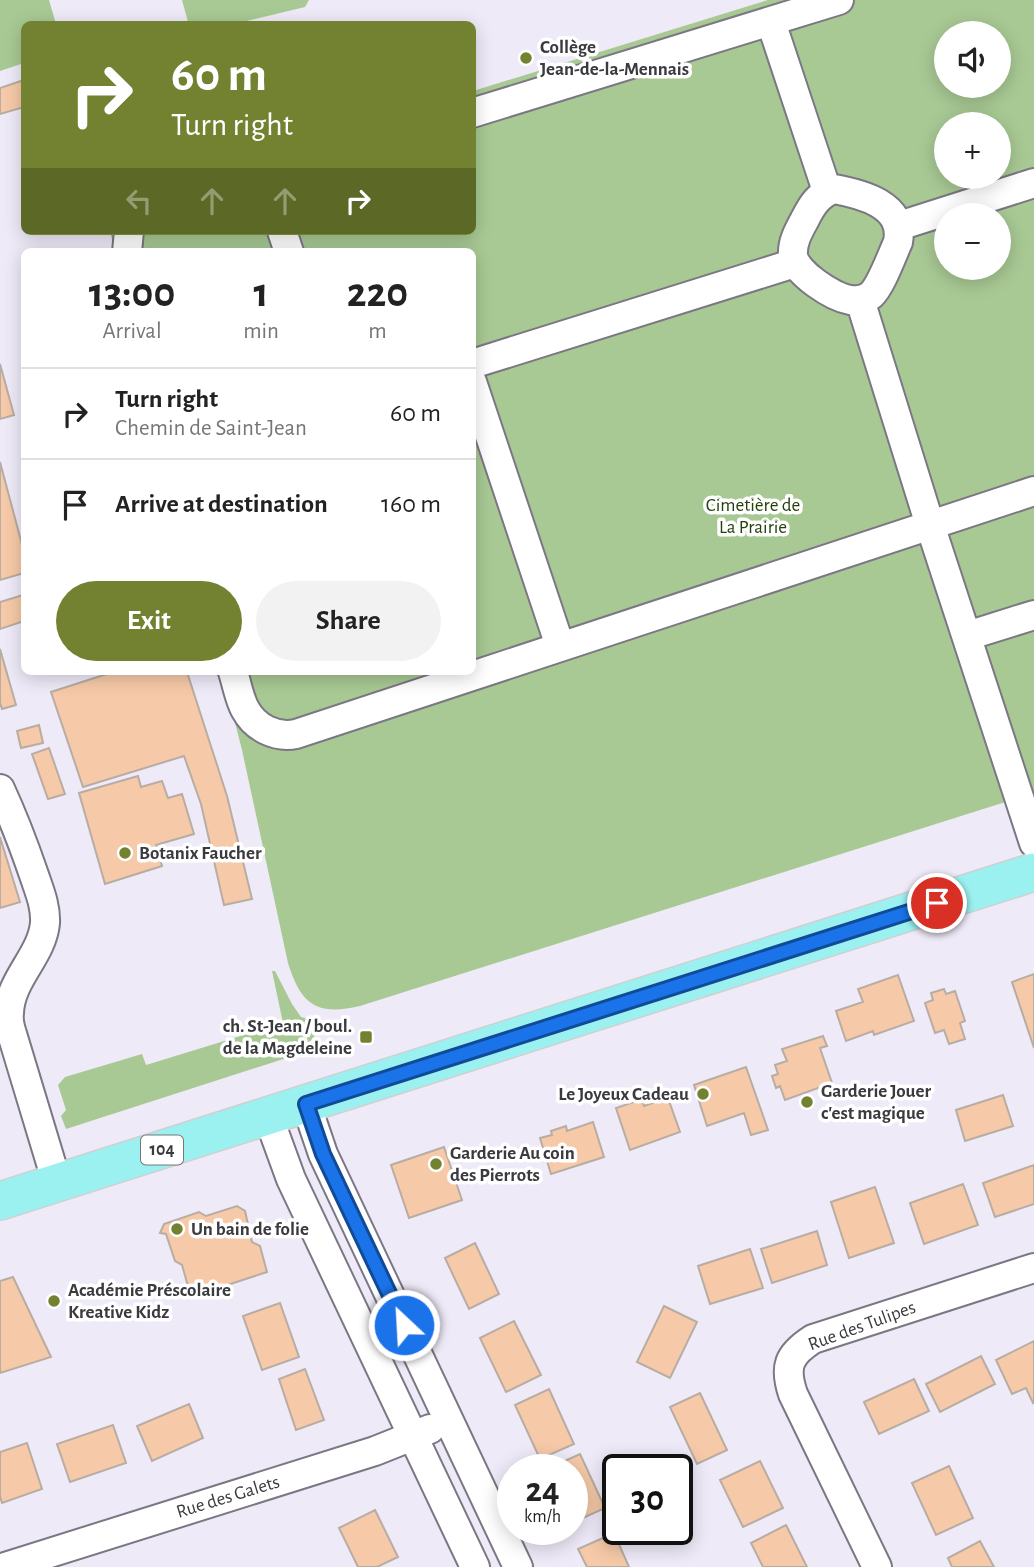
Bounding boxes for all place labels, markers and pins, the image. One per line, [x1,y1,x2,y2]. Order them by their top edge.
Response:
place label: Collège Jean-de-la-Mennais [540,38,689,79]
marker: Collège Jean-de-la-Mennais [518,50,534,66]
place label: Botanix Faucher [139,844,262,863]
marker: Botanix Faucher [117,845,133,861]
pin [907,873,967,933]
place label: ch. St-Jean / boul. de la Magdeleine [223,1017,352,1058]
marker: ch. St-Jean / boul. de la Magdeleine [358,1029,374,1045]
place label: Garderie Jouer c'est magique [821,1082,931,1123]
place label: Le Joyeux Cadeau [558,1085,689,1104]
marker: Le Joyeux Cadeau [695,1086,711,1102]
marker: Garderie Jouer c'est magique [799,1094,815,1110]
place label: Garderie Au coin des Pierrots [450,1144,575,1185]
marker: Garderie Au coin des Pierrots [428,1156,444,1172]
place label: Un bain de folie [191,1220,309,1239]
marker: Un bain de folie [169,1221,185,1237]
place label: Académie Préscolaire Kreative Kidz [68,1281,231,1322]
marker: Académie Préscolaire Kreative Kidz [46,1293,62,1309]

